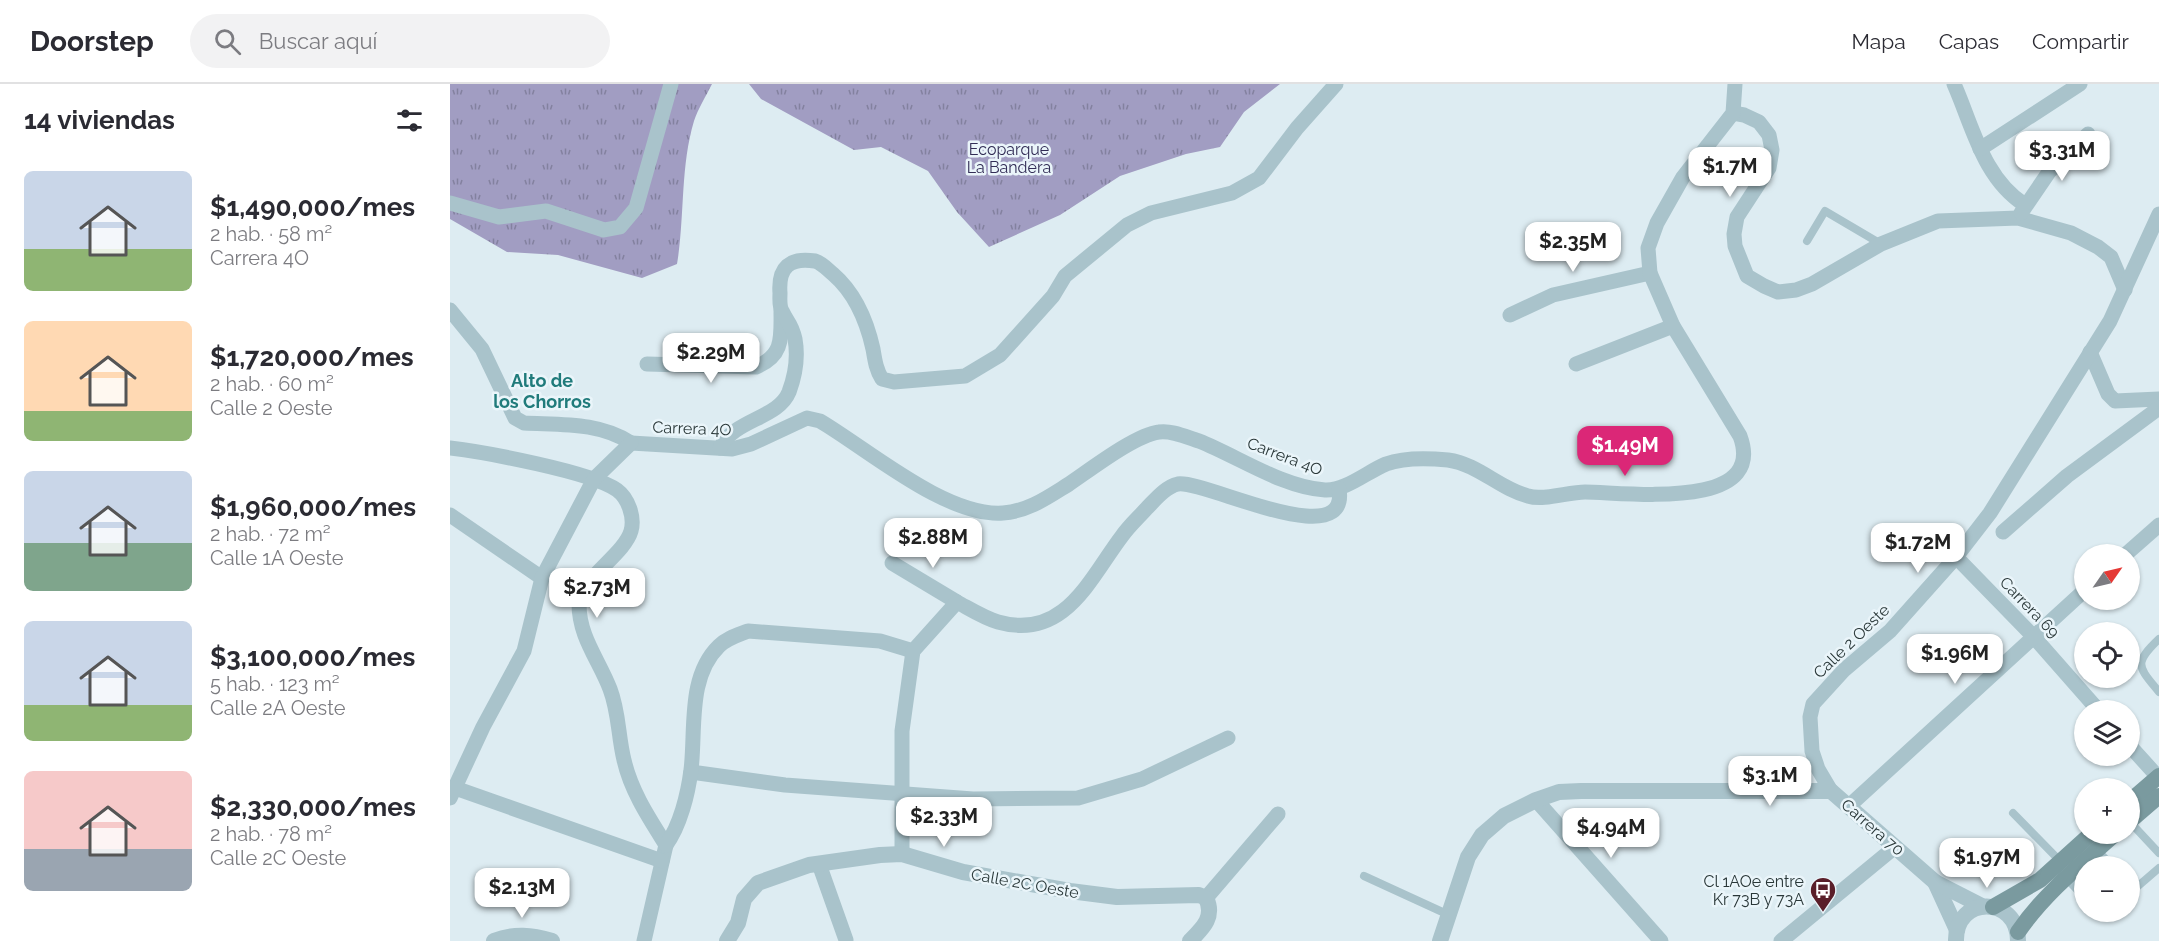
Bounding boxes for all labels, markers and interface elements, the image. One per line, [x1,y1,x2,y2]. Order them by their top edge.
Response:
search box [190,14,610,68]
text: Doorstep [30,25,154,58]
icon: search [211,25,244,58]
text: Buscar aquí [259,28,377,54]
text: Mapa [1851,29,1906,54]
text: Capas [1939,29,1999,54]
text: Compartir [2032,29,2129,54]
icon: filters [393,104,426,137]
text: 14 viviendas [24,105,175,135]
pin: $3.31M [2013,131,2111,182]
text: $3.31M [2029,138,2095,162]
park label: Ecoparque La Bandera [967,140,1051,177]
pin: $1.7M [1688,147,1772,198]
text: $1.7M [1702,154,1758,178]
text: $1,490,000/mes [210,192,415,222]
icon: home [72,195,144,267]
text: 2 hab. · 58 m² [210,222,332,246]
pin: $2.35M [1524,222,1622,273]
text: $2.35M [1539,229,1607,253]
text: Carrera 4O [210,246,309,270]
pin: $2.29M [662,333,760,384]
text: $2.29M [677,340,745,364]
text: $1,720,000/mes [210,342,414,372]
icon: home [72,345,144,417]
district label: Alto de los Chorros [493,370,591,412]
text: 2 hab. · 60 m² [210,372,334,396]
text: Calle 2 Oeste [210,396,333,420]
street label: Carrera 4O [652,418,732,439]
pin: $1.49M [1576,426,1674,477]
street label: Carrera 4O [1244,433,1325,480]
text: $1.49M [1591,433,1659,457]
text: $1,960,000/mes [210,492,416,522]
icon: home [72,495,144,567]
pin: $2.88M [884,518,982,569]
text: 2 hab. · 72 m² [210,522,331,546]
pin: $1.72M [1869,523,1967,574]
text: $2.88M [898,525,968,549]
text: $1.72M [1885,530,1951,554]
north arrow [2074,544,2140,610]
map controls [2074,544,2140,922]
text: Calle 1A Oeste [210,546,344,570]
pin: $2.73M [548,568,646,619]
street label: Carrera 69 [1996,573,2063,642]
text: $2.73M [563,575,631,599]
street label: Calle 2 Oeste [1809,600,1893,682]
button: locate [2074,622,2140,688]
pin: $1.96M [1906,634,2004,685]
text: $1.96M [1921,641,1989,665]
text: $3,100,000/mes [210,642,415,672]
icon: home [72,645,144,717]
text: 5 hab. · 123 m² [210,672,340,696]
text: Calle 2A Oeste [210,696,345,720]
button: layers [2074,700,2140,766]
pin: $3.1M [1728,756,1812,807]
text: $3.1M [1742,763,1798,787]
button: + [2074,778,2140,844]
text: $2,330,000/mes [210,792,416,822]
icon: home [72,795,144,867]
street label: Carrera 70 [1837,795,1908,860]
pin: $2.33M [895,797,993,848]
text: $2.33M [910,804,978,828]
pin: $4.94M [1562,808,1660,859]
text: $4.94M [1576,815,1646,839]
text: 2 hab. · 78 m² [210,822,332,846]
pin: $1.97M [1938,838,2036,889]
text: $1.97M [1953,845,2021,869]
text: Calle 2C Oeste [210,846,346,870]
button: − [2074,856,2140,922]
street label: Calle 2C Oeste [970,865,1080,902]
pin: $2.13M [473,868,571,919]
place label: Cl 1AOe entre Kr 73B y 73A [1704,872,1804,909]
text: $2.13M [489,875,555,899]
bus stop icon: Cl 1AOe entre Kr 73B y 73A [1808,875,1838,913]

